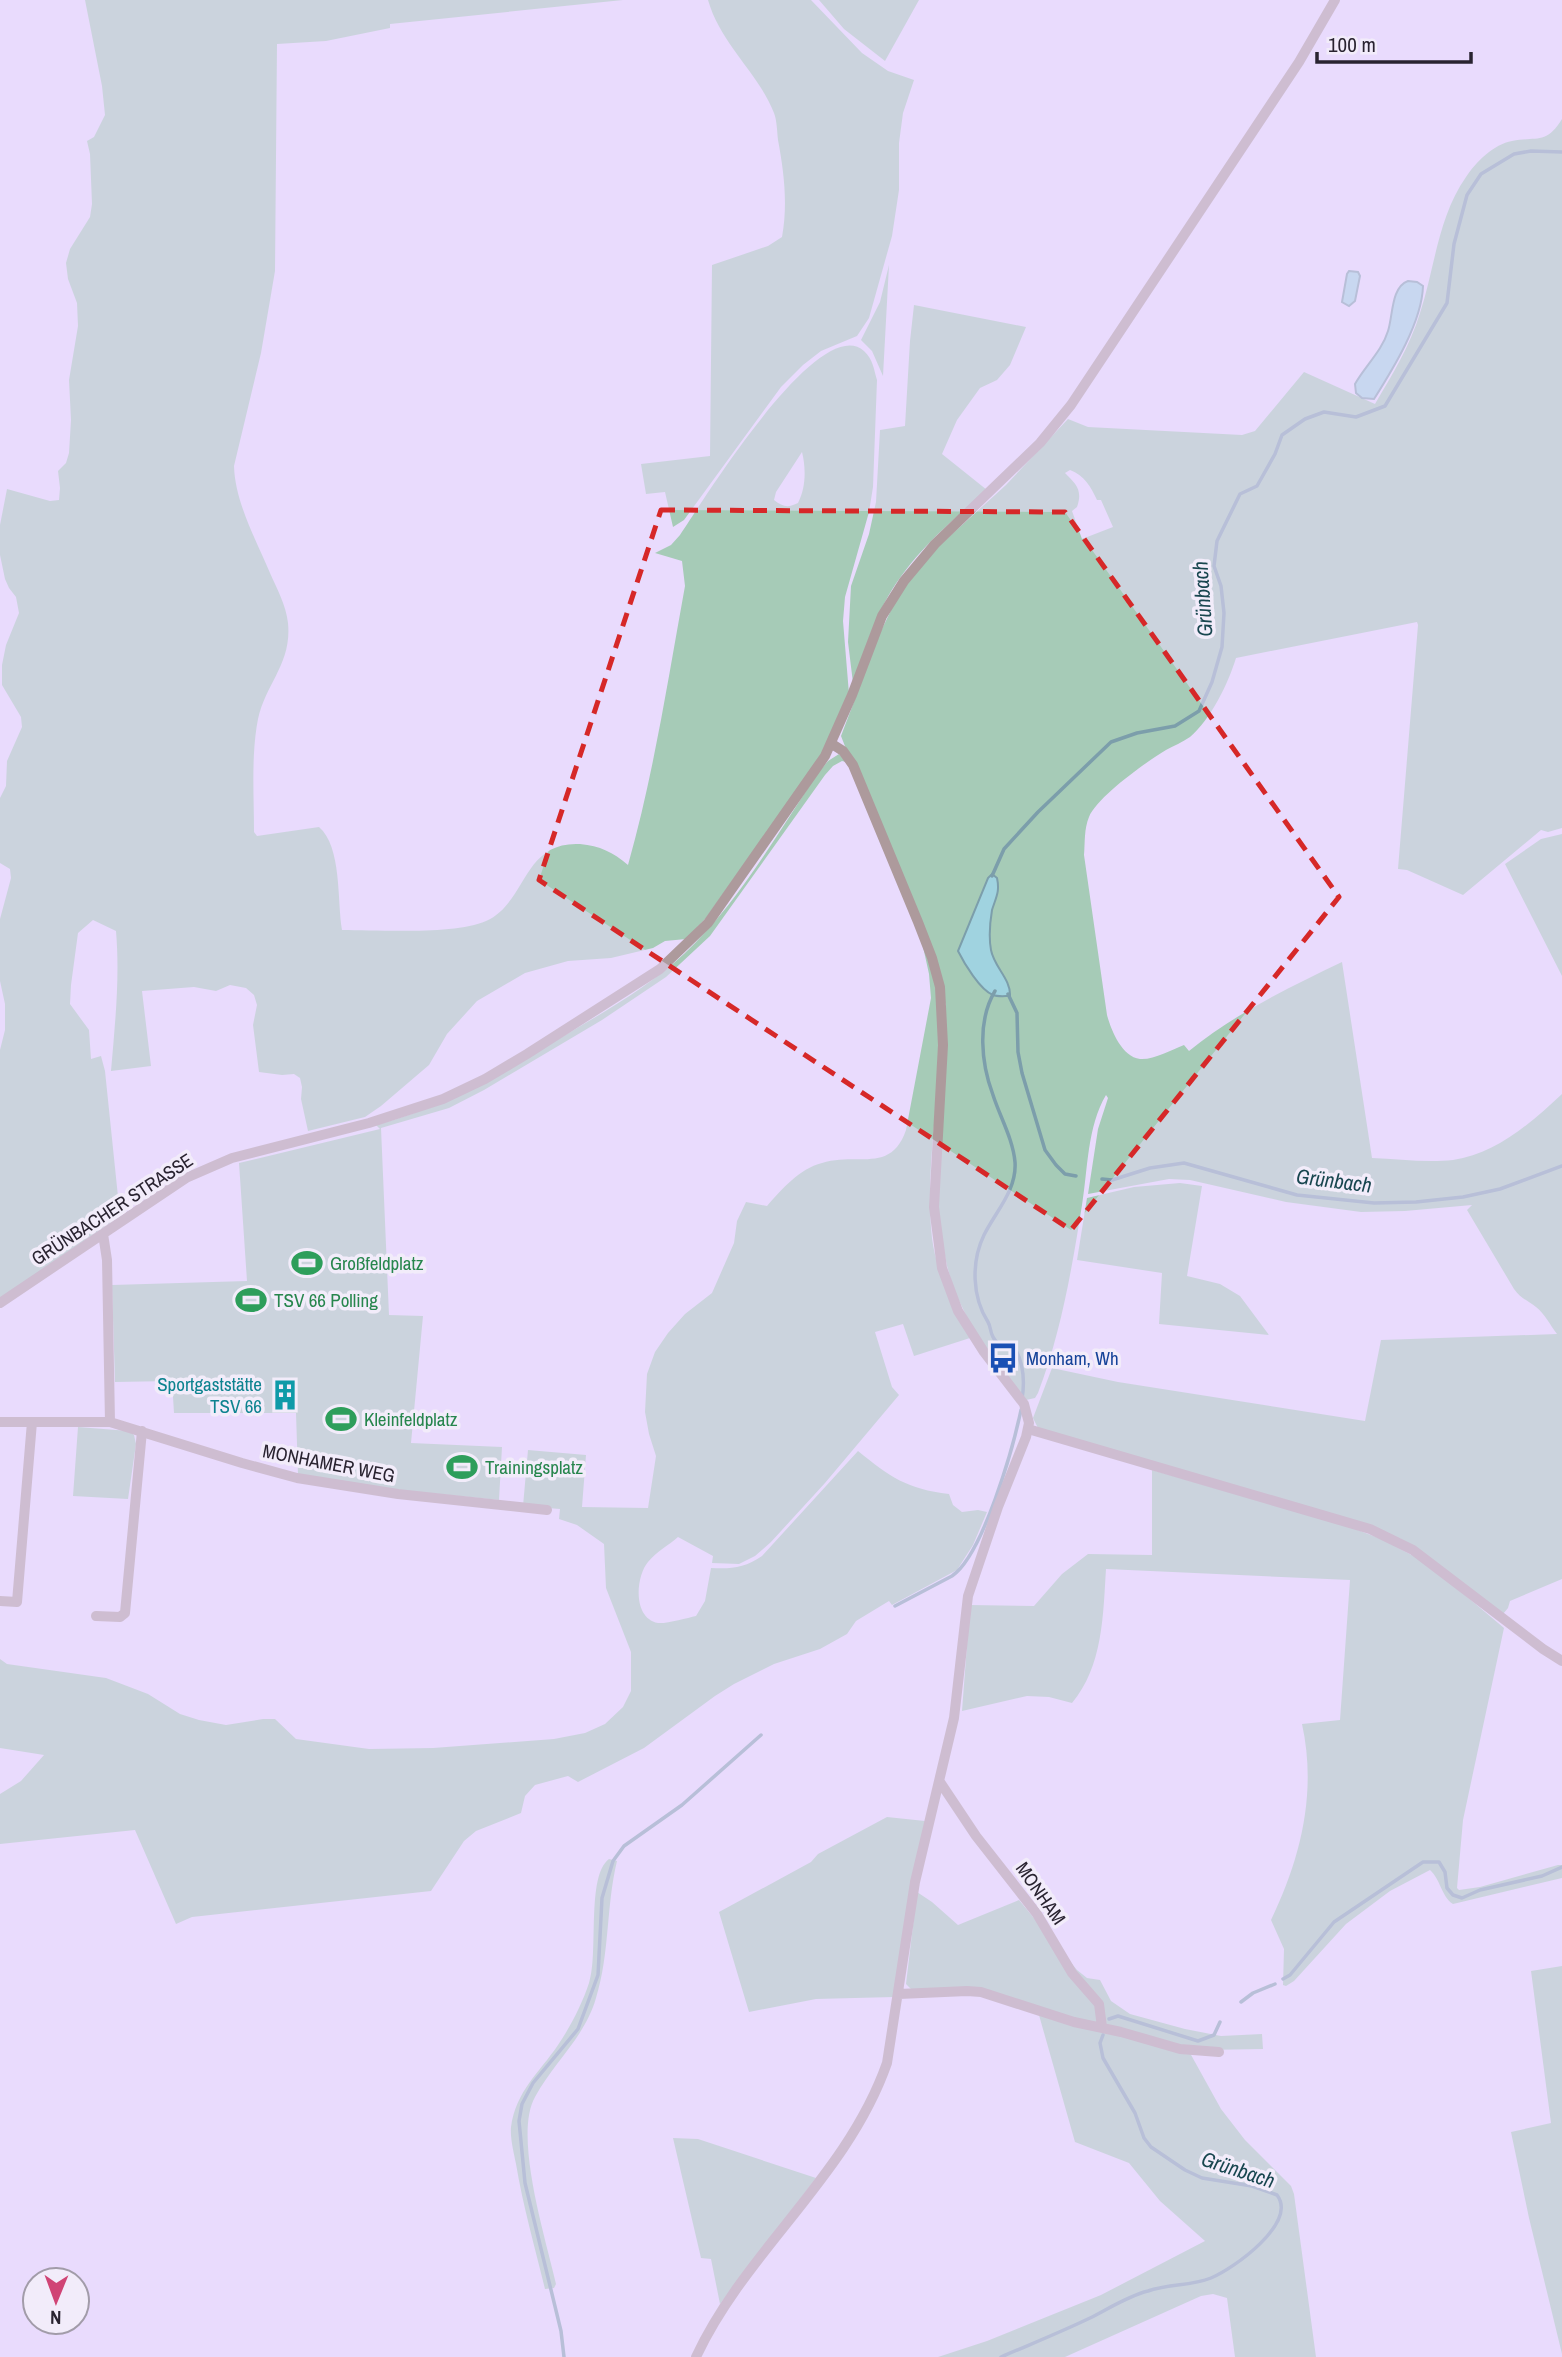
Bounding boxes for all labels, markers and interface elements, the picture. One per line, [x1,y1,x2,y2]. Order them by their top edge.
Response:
scale bar [1317,21,1471,65]
text: 100 m [1328,30,1376,59]
water label: Grünbach [1185,560,1220,638]
street label: GRÜNBACHER STRASSE [26,1147,198,1271]
water label: Grünbach [1295,1162,1373,1200]
sports icon: Großfeldplatz [290,1246,324,1280]
place label: Großfeldplatz [330,1250,424,1276]
sports icon: TSV 66 Polling [234,1283,268,1317]
place label: TSV 66 Polling [274,1287,378,1313]
bus stop icon: Monham, Wh [986,1341,1020,1375]
place label: Monham, Wh [1026,1345,1119,1371]
place label: Sportgaststätte TSV 66 [157,1371,262,1419]
building icon: Sportgaststätte TSV 66 [268,1378,302,1412]
sports icon: Kleinfeldplatz [324,1402,358,1436]
place label: Kleinfeldplatz [364,1406,458,1432]
street label: MONHAMER WEG [261,1437,397,1489]
sports icon: Trainingsplatz [445,1450,479,1484]
place label: Trainingsplatz [485,1454,583,1480]
street label: MONHAM [1010,1856,1072,1930]
water label: Grünbach [1198,2144,1279,2195]
north arrow [21,2266,91,2336]
text: N [50,2305,62,2331]

